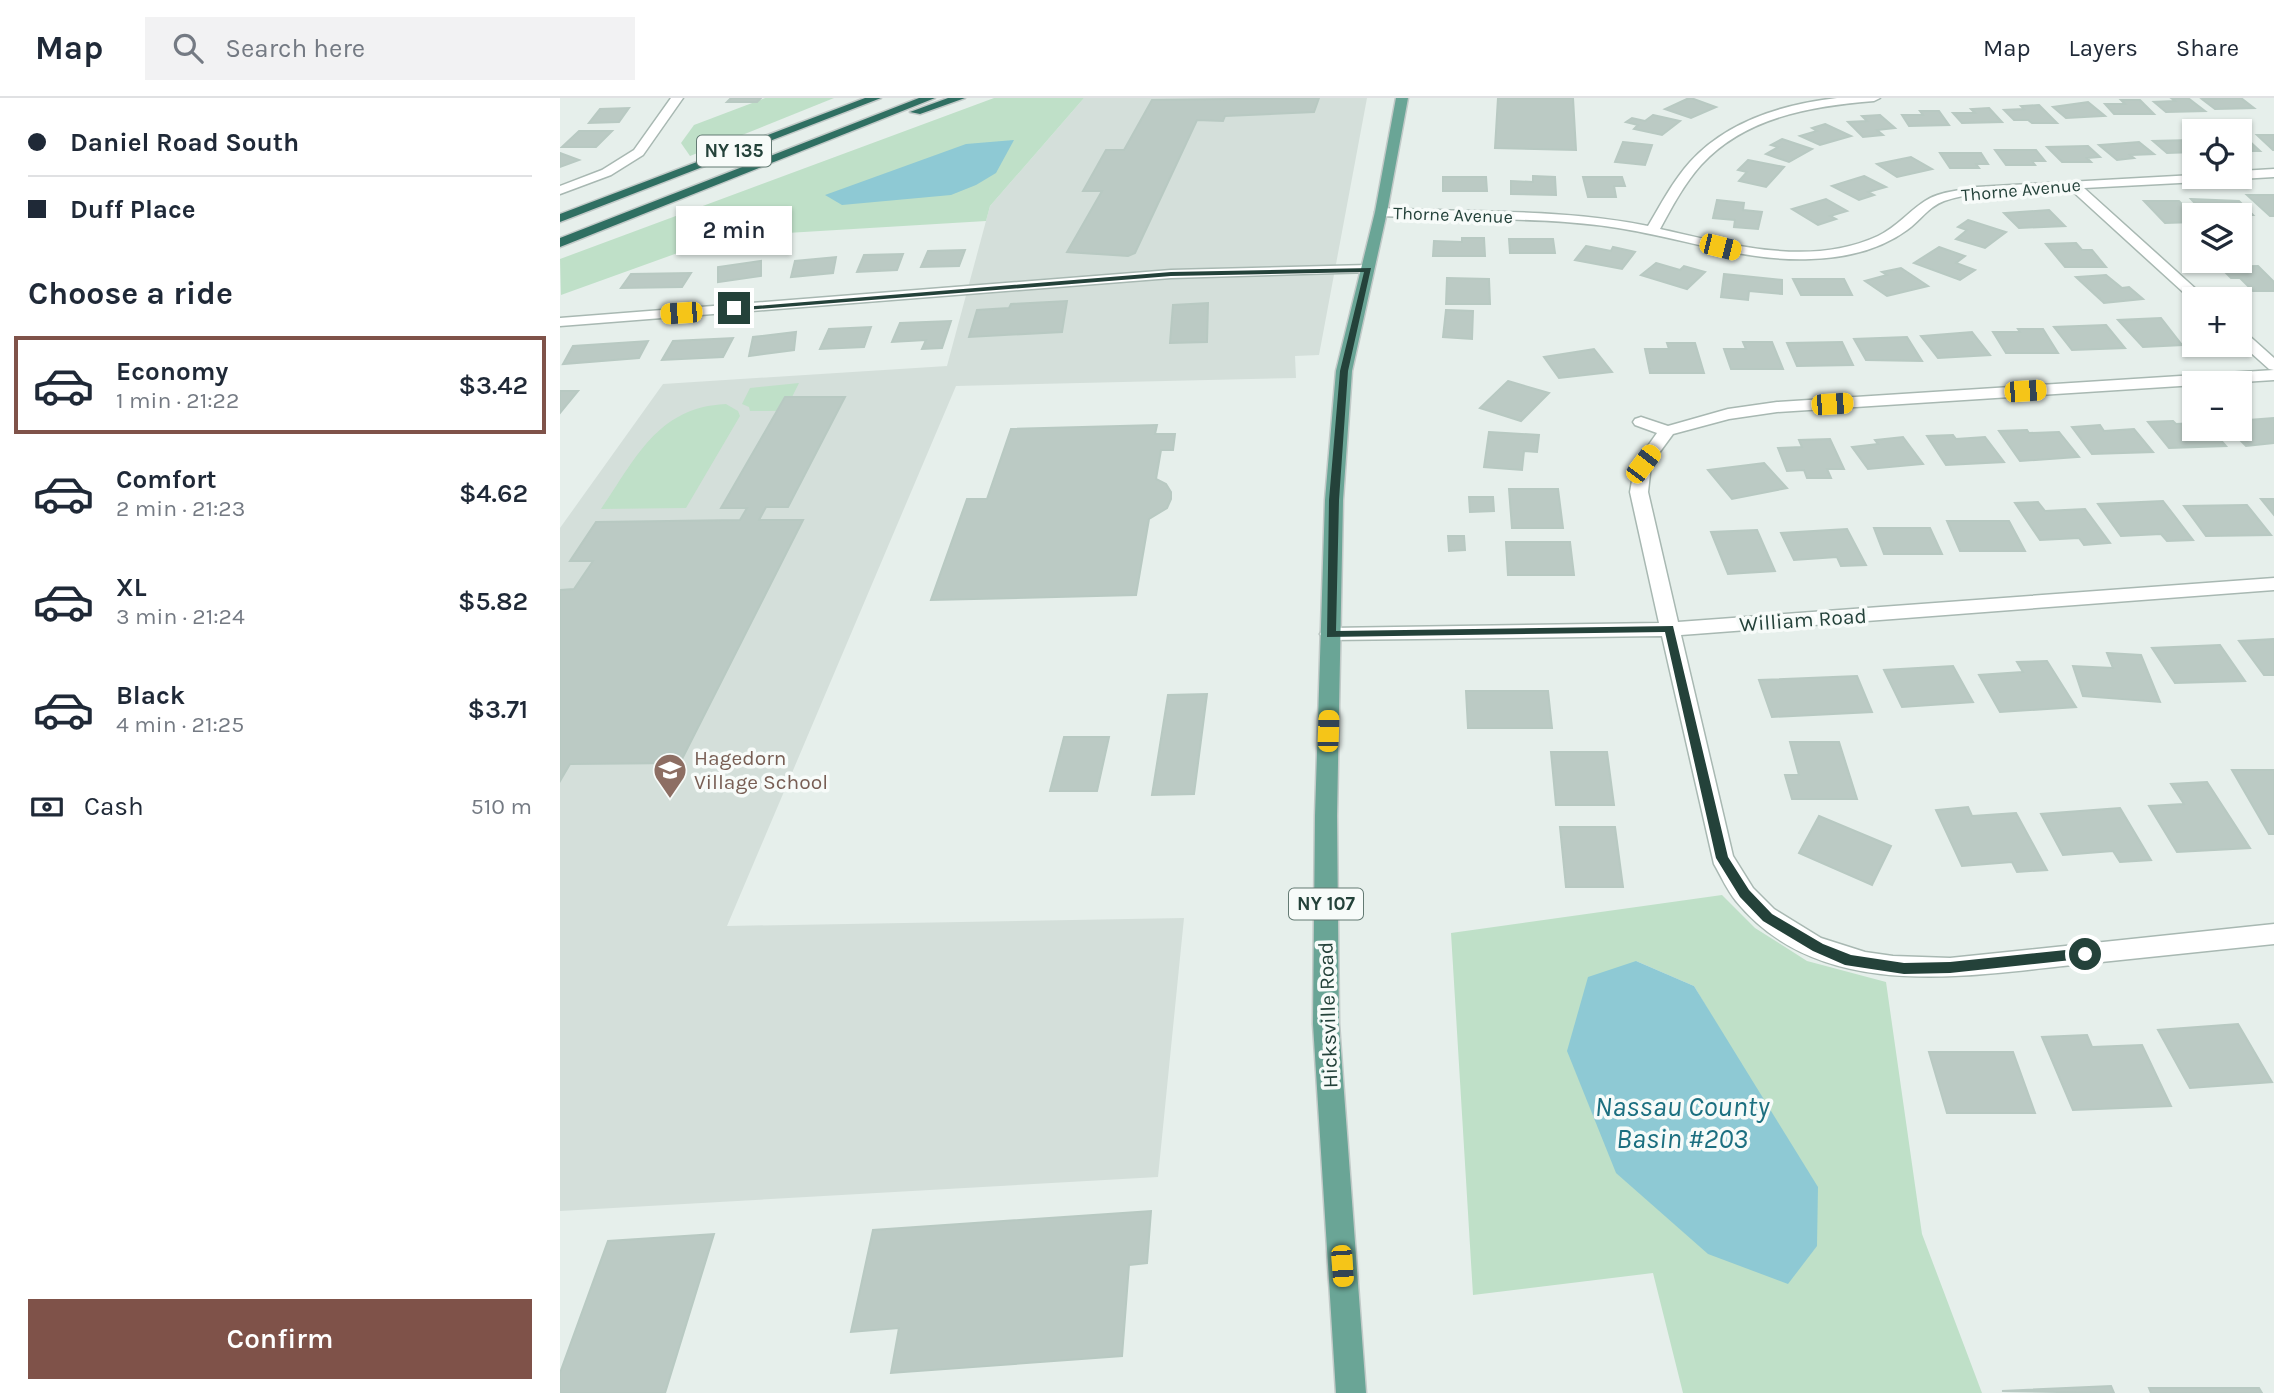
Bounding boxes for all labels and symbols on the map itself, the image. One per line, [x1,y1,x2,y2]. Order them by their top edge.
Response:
road number: NY 135 [697,136,771,166]
street label: Thorne Avenue [1960,174,2082,206]
street label: Thorne Avenue [1393,202,1513,228]
callout: 2 min [676,206,792,256]
car [1698,232,1743,262]
route end [718,292,750,324]
car [660,301,703,325]
car [2004,379,2047,403]
car [1811,392,1854,416]
car [1622,441,1665,487]
street label: William Road [1739,604,1867,636]
car [1317,710,1340,752]
place label: Hagedorn Village School [694,746,828,794]
school or university icon: Hagedorn Village School [651,751,689,800]
road number: NY 107 [1289,888,1363,919]
route start [2069,938,2101,970]
street label: Hicksville Road [1313,941,1343,1089]
water label: Nassau County Basin #203 [1595,1090,1770,1155]
car [1331,1244,1354,1288]

